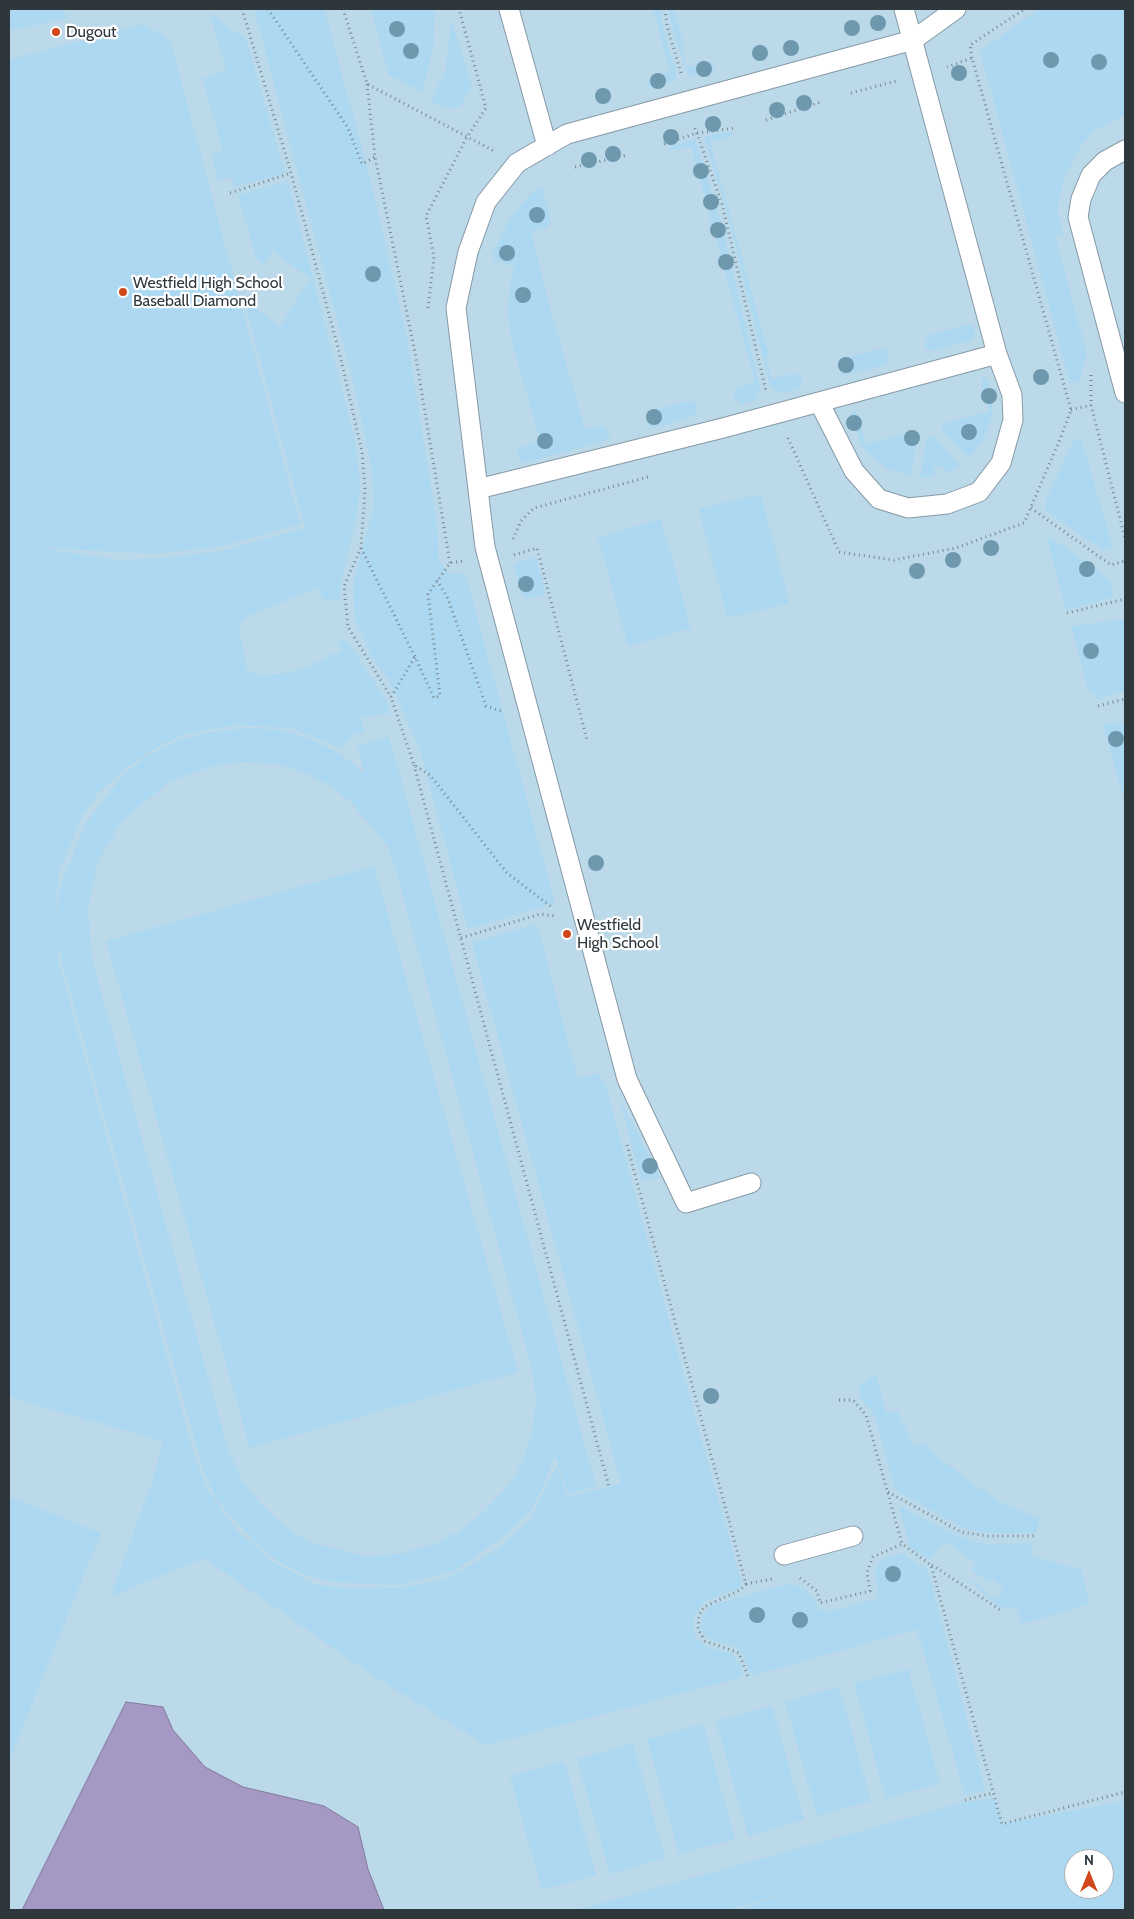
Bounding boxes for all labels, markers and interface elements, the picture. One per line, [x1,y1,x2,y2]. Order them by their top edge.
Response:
place label: Dugout [66,22,116,42]
marker: Dugout [50,26,62,38]
place label: Westfield High School Baseball Diamond [133,273,282,311]
marker: Westfield High School Baseball Diamond [117,286,129,298]
place label: Westfield High School [577,915,658,953]
marker: Westfield High School [561,928,573,940]
north arrow [1064,1849,1114,1899]
text: N [1084,1851,1094,1869]

